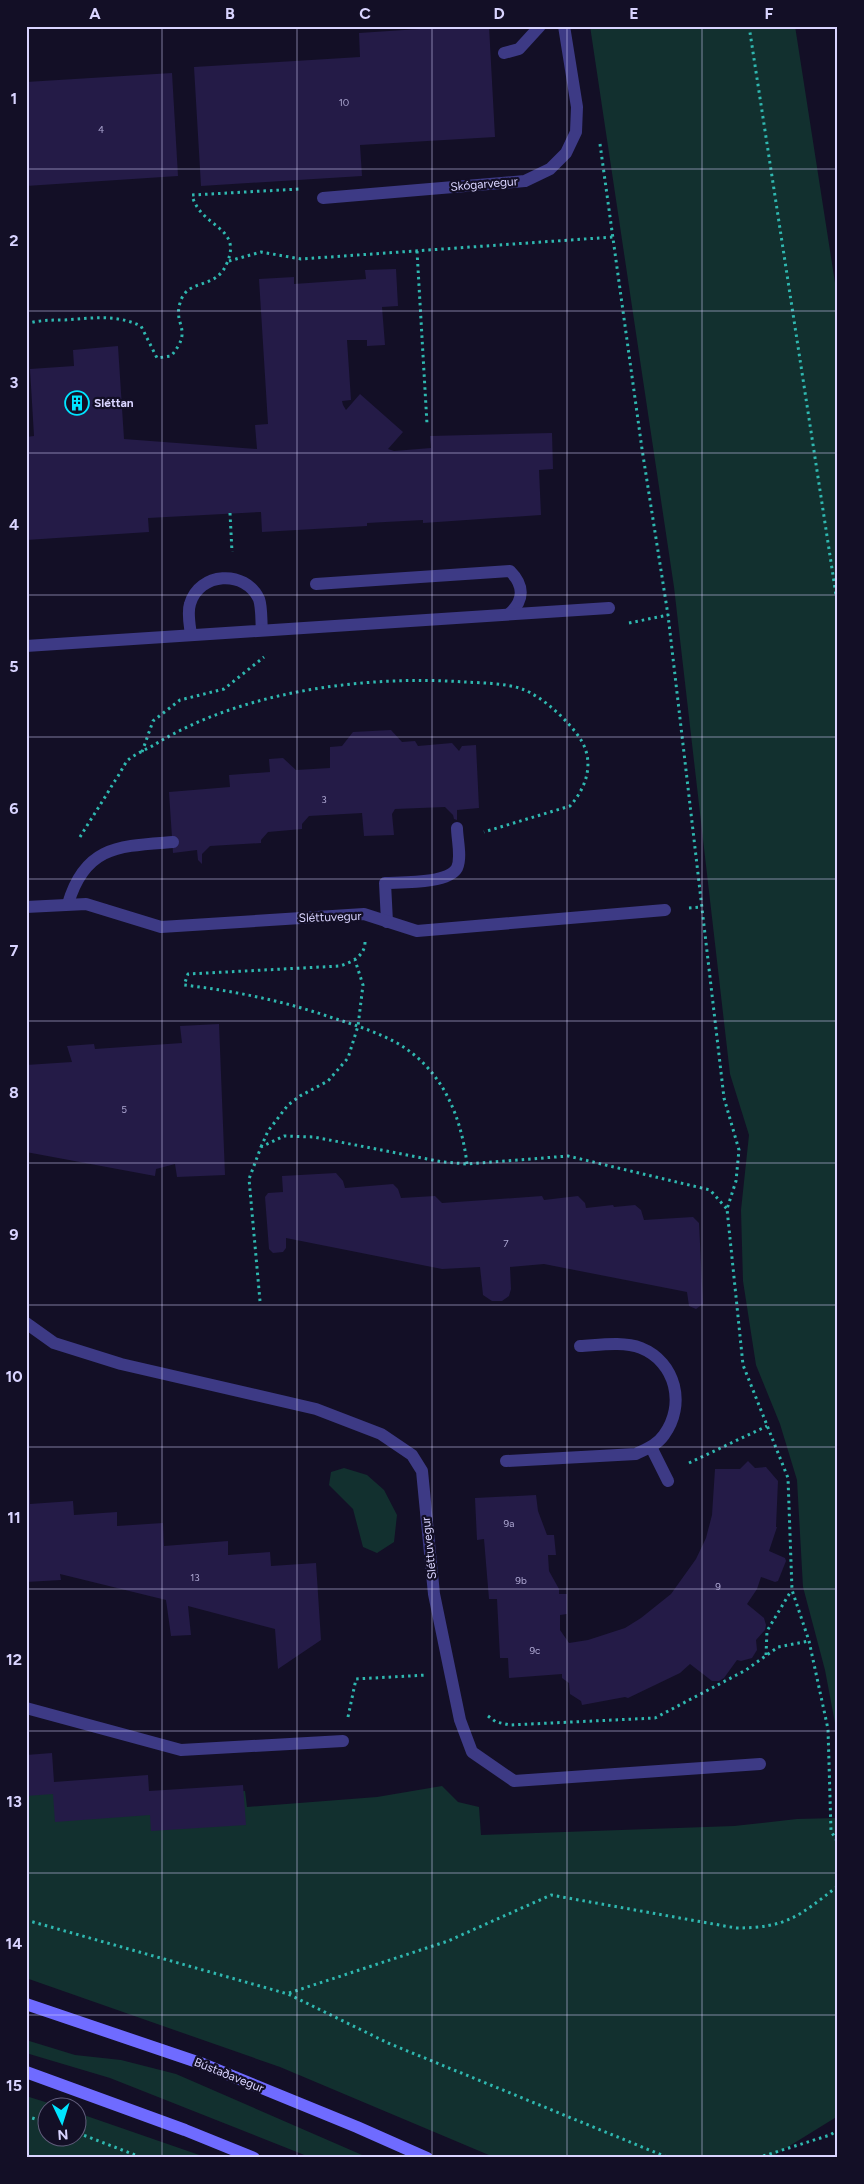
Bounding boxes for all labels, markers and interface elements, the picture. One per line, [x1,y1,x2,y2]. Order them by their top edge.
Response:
text: A [89,4,101,23]
text: B [225,4,235,23]
text: C [359,4,371,23]
text: D [493,4,505,23]
text: E [629,4,639,23]
text: F [765,4,774,23]
text: 1 [11,89,17,108]
house number: 10 [339,96,349,109]
house number: 4 [98,123,104,136]
street label: Skógarvegur [450,174,518,194]
text: 2 [9,231,19,250]
text: 3 [10,373,19,392]
building icon: Sléttan [64,390,90,416]
place label: Sléttan [94,396,134,410]
text: 4 [9,515,19,534]
text: 5 [9,657,19,676]
house number: 3 [321,793,327,806]
text: 6 [9,799,19,818]
street label: Sléttuvegur [298,909,362,925]
text: 7 [10,941,19,960]
text: 8 [9,1083,19,1102]
house number: 5 [121,1103,127,1116]
text: 9 [9,1225,19,1244]
house number: 7 [503,1237,509,1250]
text: 10 [5,1367,23,1386]
text: 11 [7,1508,21,1527]
street label: Sléttuvegur [419,1516,439,1580]
house number: 9a [504,1517,514,1530]
house number: 13 [190,1571,200,1584]
house number: 9b [515,1574,527,1587]
house number: 9 [715,1580,721,1593]
house number: 9c [529,1644,541,1657]
text: 12 [6,1650,22,1669]
text: 13 [6,1792,22,1811]
text: 14 [6,1934,22,1953]
street label: Bústaðavegur [192,2055,266,2095]
text: 15 [6,2076,22,2095]
north arrow [38,2096,88,2146]
text: N [57,2126,69,2143]

